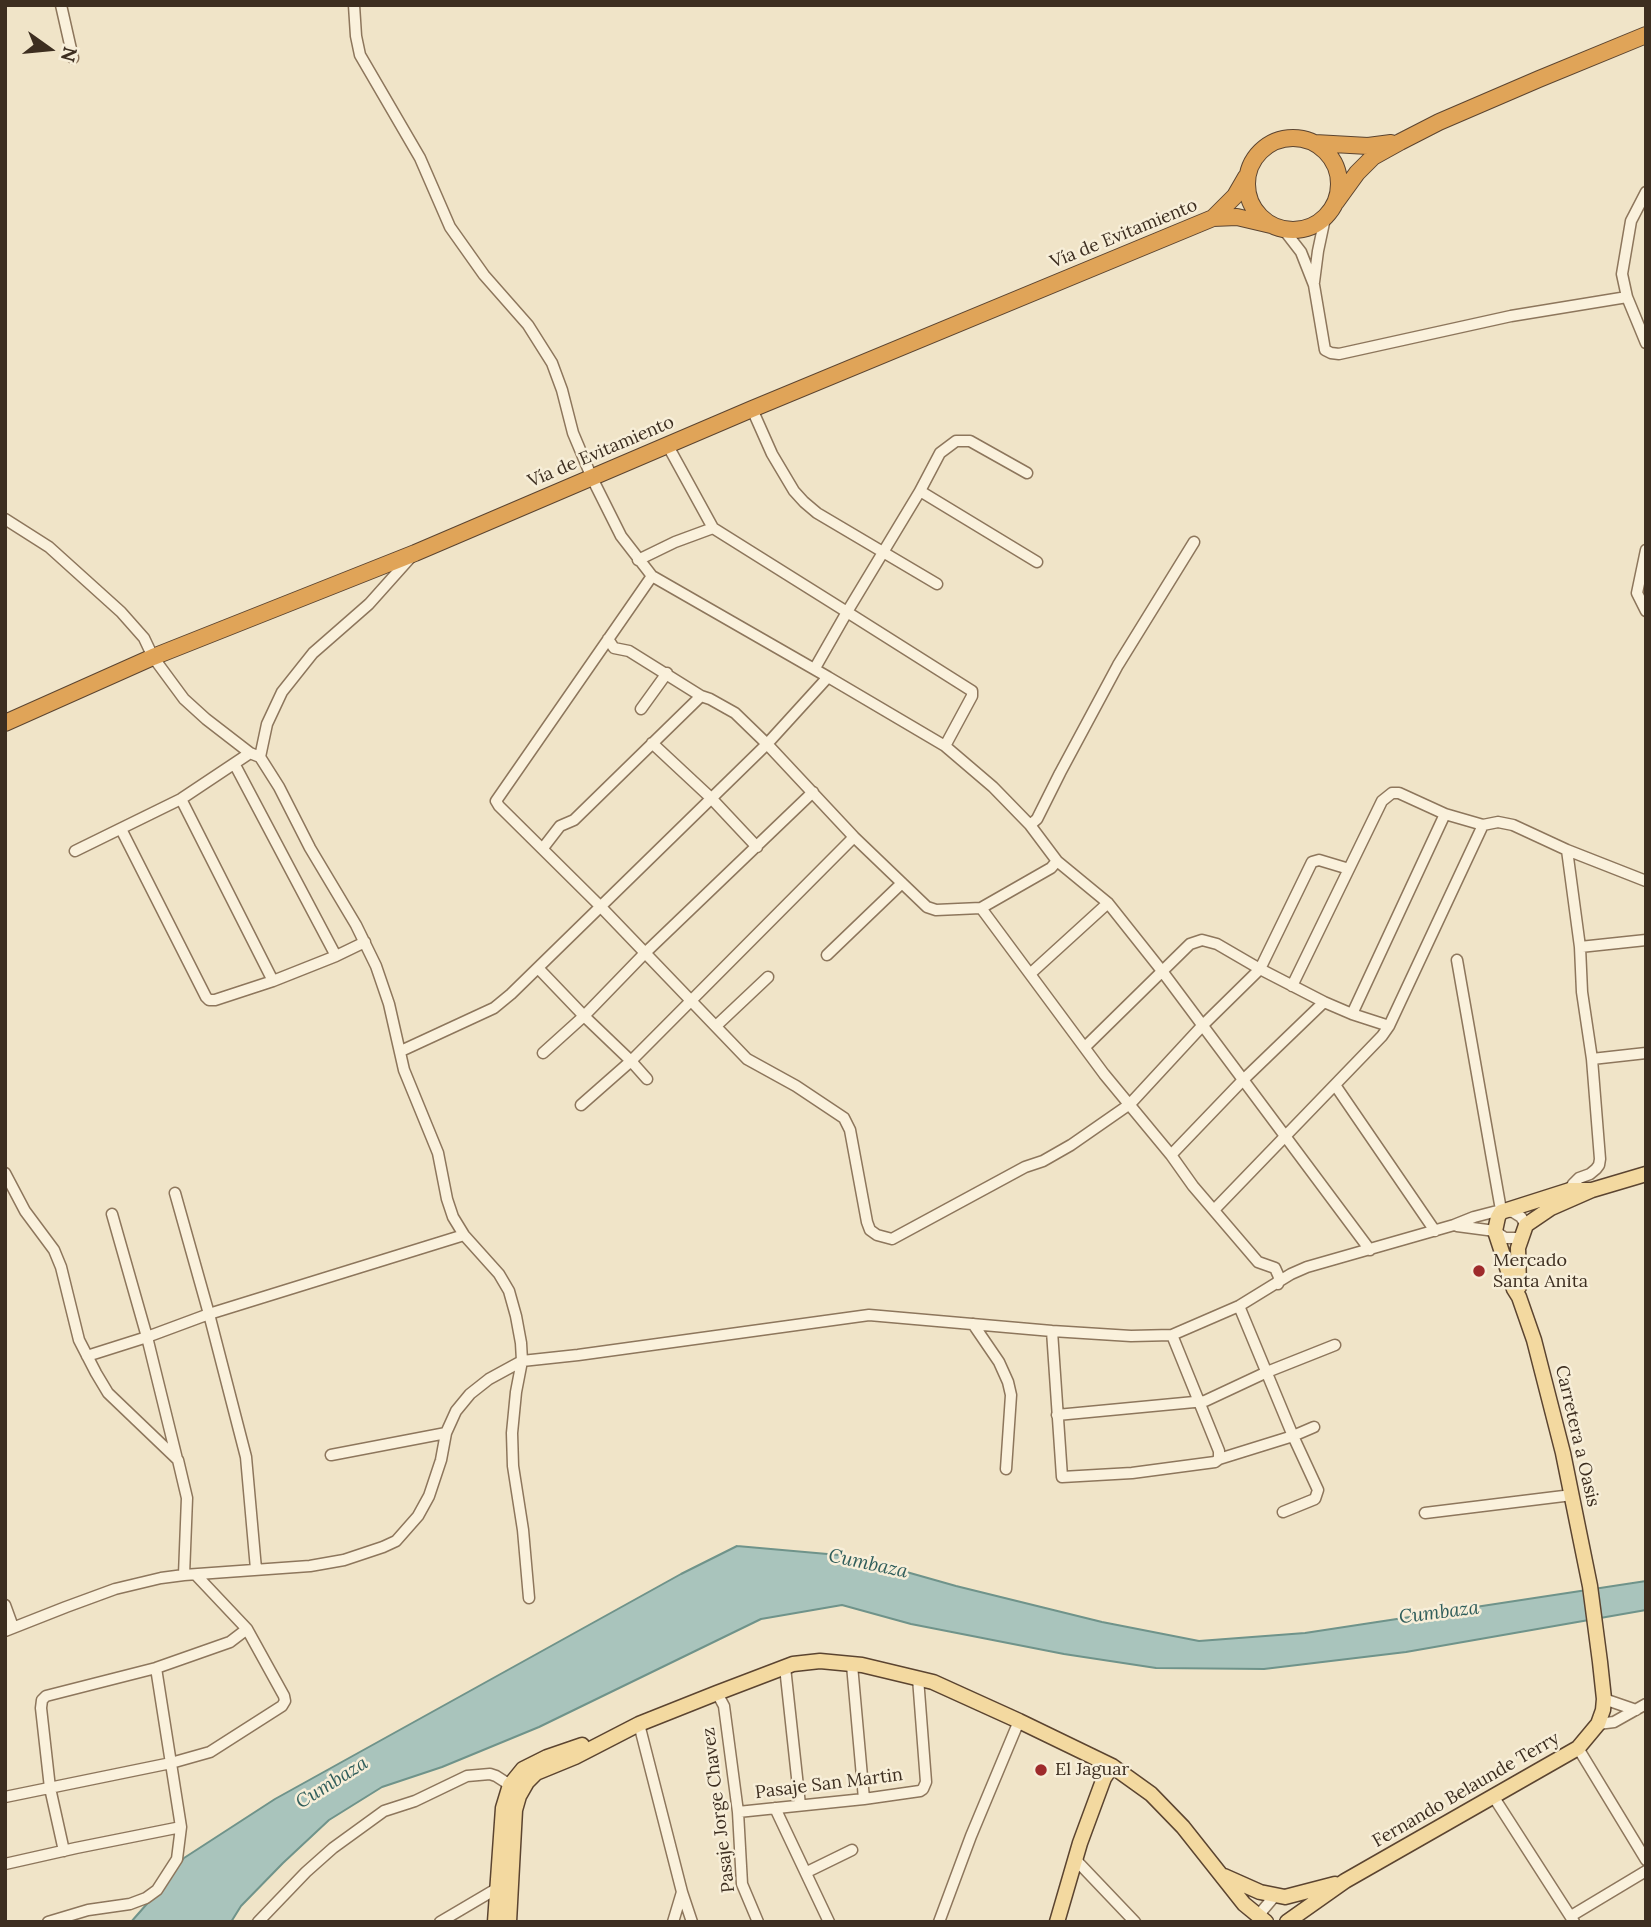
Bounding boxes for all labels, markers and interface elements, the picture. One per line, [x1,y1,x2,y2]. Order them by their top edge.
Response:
north arrow [14,14,84,84]
text: N [56,44,83,65]
street label: Vía de Evitamiento [1047,195,1201,273]
street label: Vía de Evitamiento [525,411,677,493]
place label: Mercado Santa Anita [1493,1250,1588,1292]
marker: Mercado Santa Anita [1471,1263,1487,1279]
street label: Carretera a Oasis [1550,1363,1604,1509]
water label: Cumbaza [826,1544,910,1584]
water label: Cumbaza [1398,1597,1480,1629]
street label: Pasaje Jorge Chavez [698,1726,740,1894]
street label: Fernando Belaunde Terry [1369,1728,1563,1852]
water label: Cumbaza [292,1752,372,1814]
place label: El Jaguar [1055,1759,1129,1781]
marker: El Jaguar [1033,1762,1049,1778]
street label: Pasaje San Martin [754,1764,904,1804]

